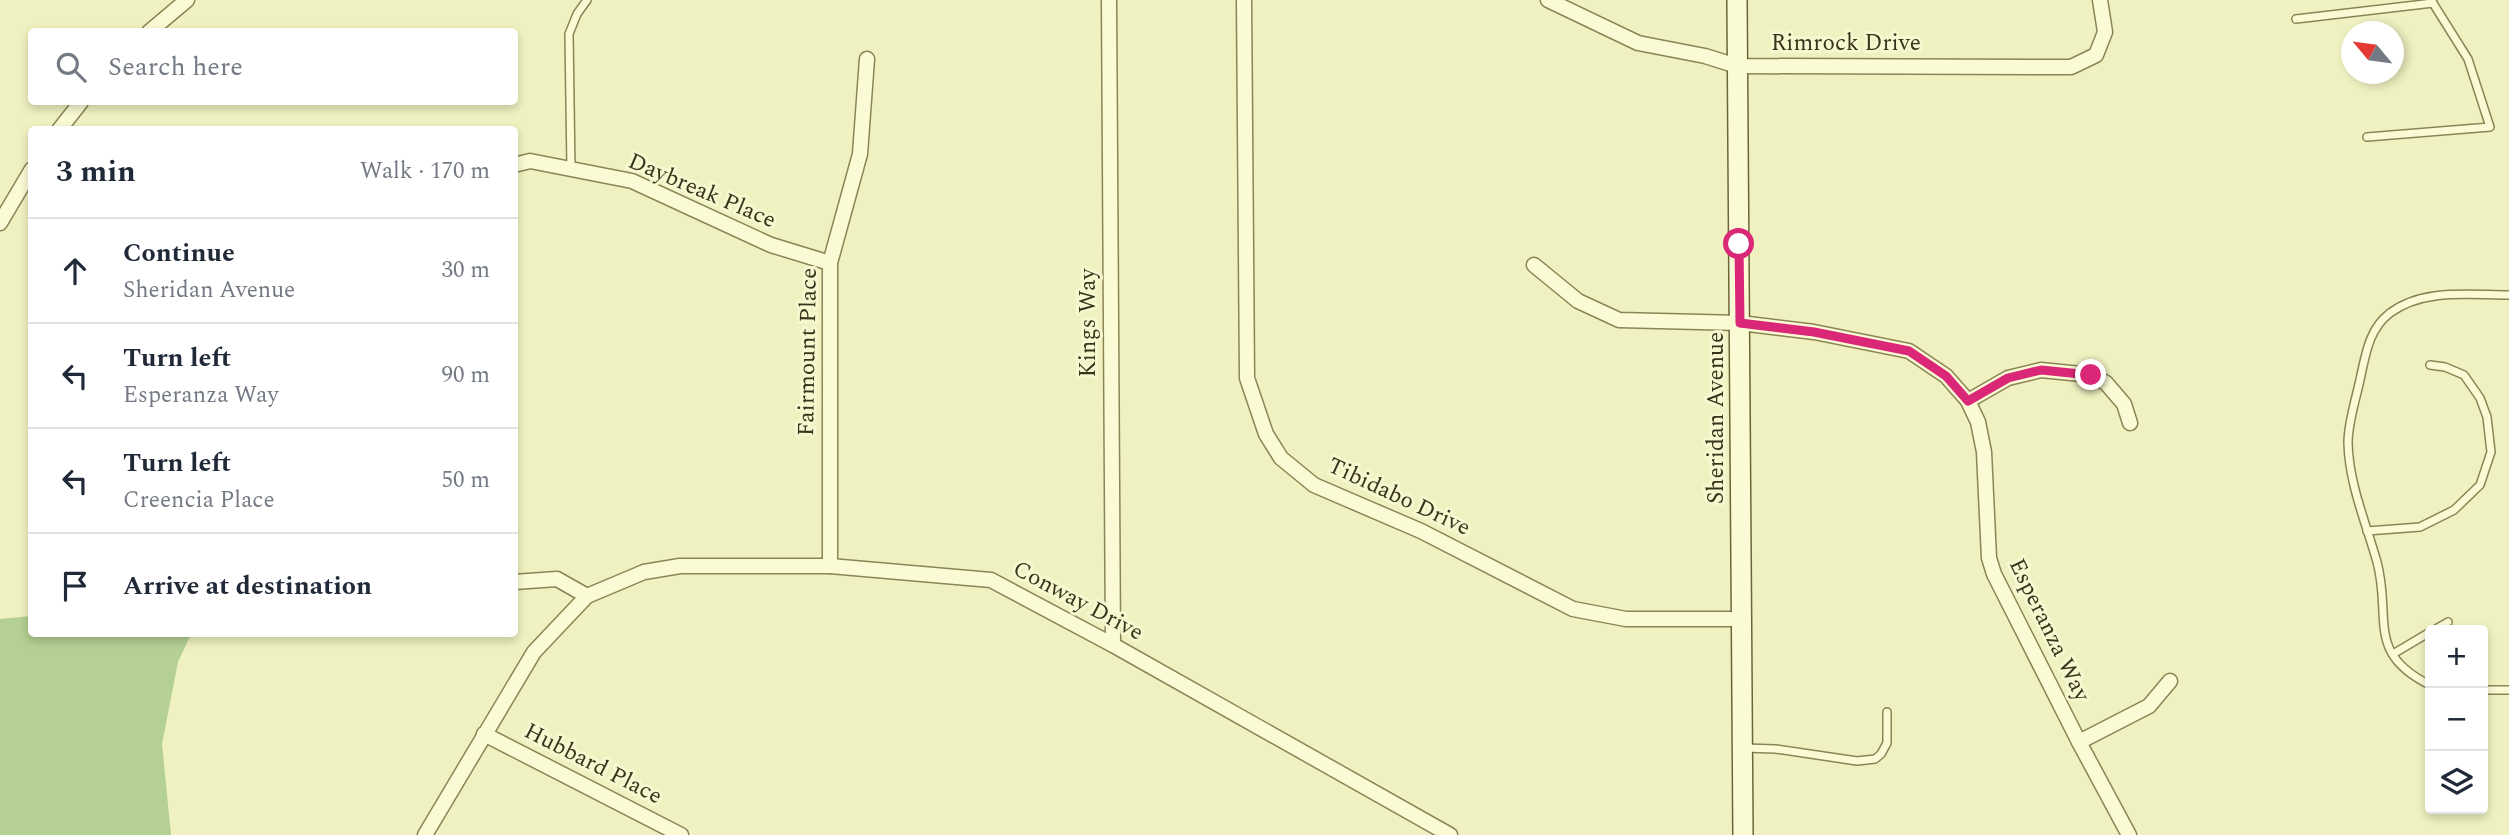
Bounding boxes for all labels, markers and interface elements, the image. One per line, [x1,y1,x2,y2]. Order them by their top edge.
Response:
north arrow [2341,21,2404,84]
street label: Rimrock Drive [1771,26,1921,61]
search box [28,28,518,105]
text: Search here [108,47,243,87]
icon: search [52,48,90,86]
street label: Daybreak Place [623,144,781,238]
text: 3 min [56,149,136,195]
text: Walk · 170 m [360,154,490,189]
route start [1723,228,1754,259]
text: Continue [123,233,235,273]
icon: ahead [56,252,94,290]
text: 30 m [441,253,490,288]
street label: Fairmount Place [789,267,827,437]
street label: Kings Way [1071,268,1106,378]
text: Sheridan Avenue [123,273,295,308]
street label: Sheridan Avenue [1699,332,1734,504]
text: Turn left [123,338,231,378]
icon: left [56,357,94,395]
text: 90 m [441,358,490,393]
route end [2075,359,2106,390]
text: Esperanza Way [123,378,278,413]
text: Turn left [123,443,231,483]
street label: Tibidabo Drive [1322,449,1476,545]
icon: left [56,462,94,500]
text: 50 m [441,463,490,498]
text: Creencia Place [123,483,275,518]
street label: Conway Drive [1006,552,1150,650]
street label: Esperanza Way [1999,552,2099,708]
text: Arrive at destination [123,566,372,606]
icon: arrive [56,567,94,605]
map controls [2425,625,2488,814]
button: + [2425,625,2488,688]
button: − [2425,688,2488,751]
street label: Hubbard Place [518,714,668,814]
button: layers [2425,751,2488,814]

